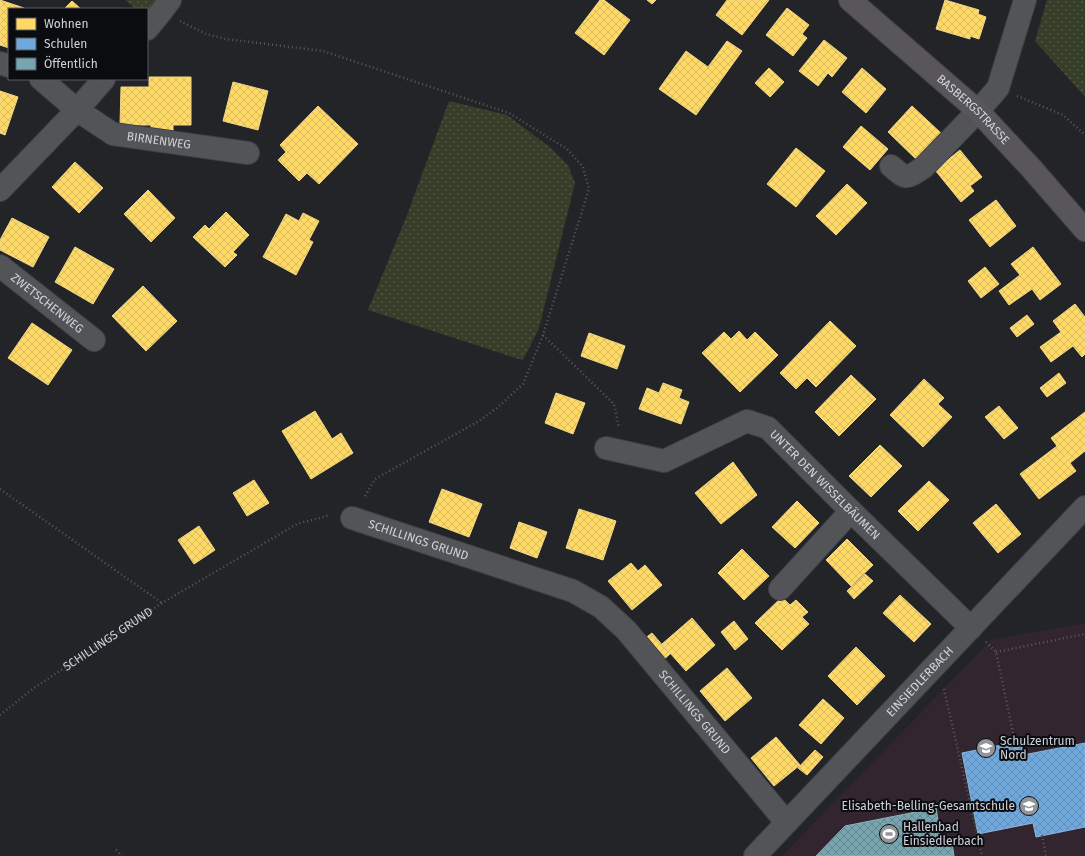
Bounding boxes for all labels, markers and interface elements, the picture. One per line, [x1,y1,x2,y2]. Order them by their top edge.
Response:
legend [8,8,148,80]
text: Wohnen [44,17,88,31]
text: Schulen [44,37,87,51]
text: Öffentlich [44,55,98,71]
street label: BASBERGSTRASSE [934,72,1013,147]
street label: BIRNENWEG [126,129,192,152]
street label: ZWETSCHENWEG [8,270,86,336]
street label: UNTER DEN WISSELBÄUMEN [767,427,883,542]
street label: SCHILLINGS GRUND [367,517,471,563]
street label: SCHILLINGS GRUND [60,604,155,674]
street label: EINSIEDLERBACH [884,644,956,719]
street label: SCHILLINGS GRUND [656,668,734,757]
place label: Schulzentrum Nord [1000,734,1075,762]
school or university icon: Schulzentrum Nord [975,737,997,759]
school or university icon: Elisabeth-Belling-Gesamtschule [1018,795,1040,817]
place label: Elisabeth-Belling-Gesamtschule [842,799,1015,813]
place label: Hallenbad Einsiedlerbach [903,820,983,848]
sports icon: Hallenbad Einsiedlerbach [878,823,900,845]

